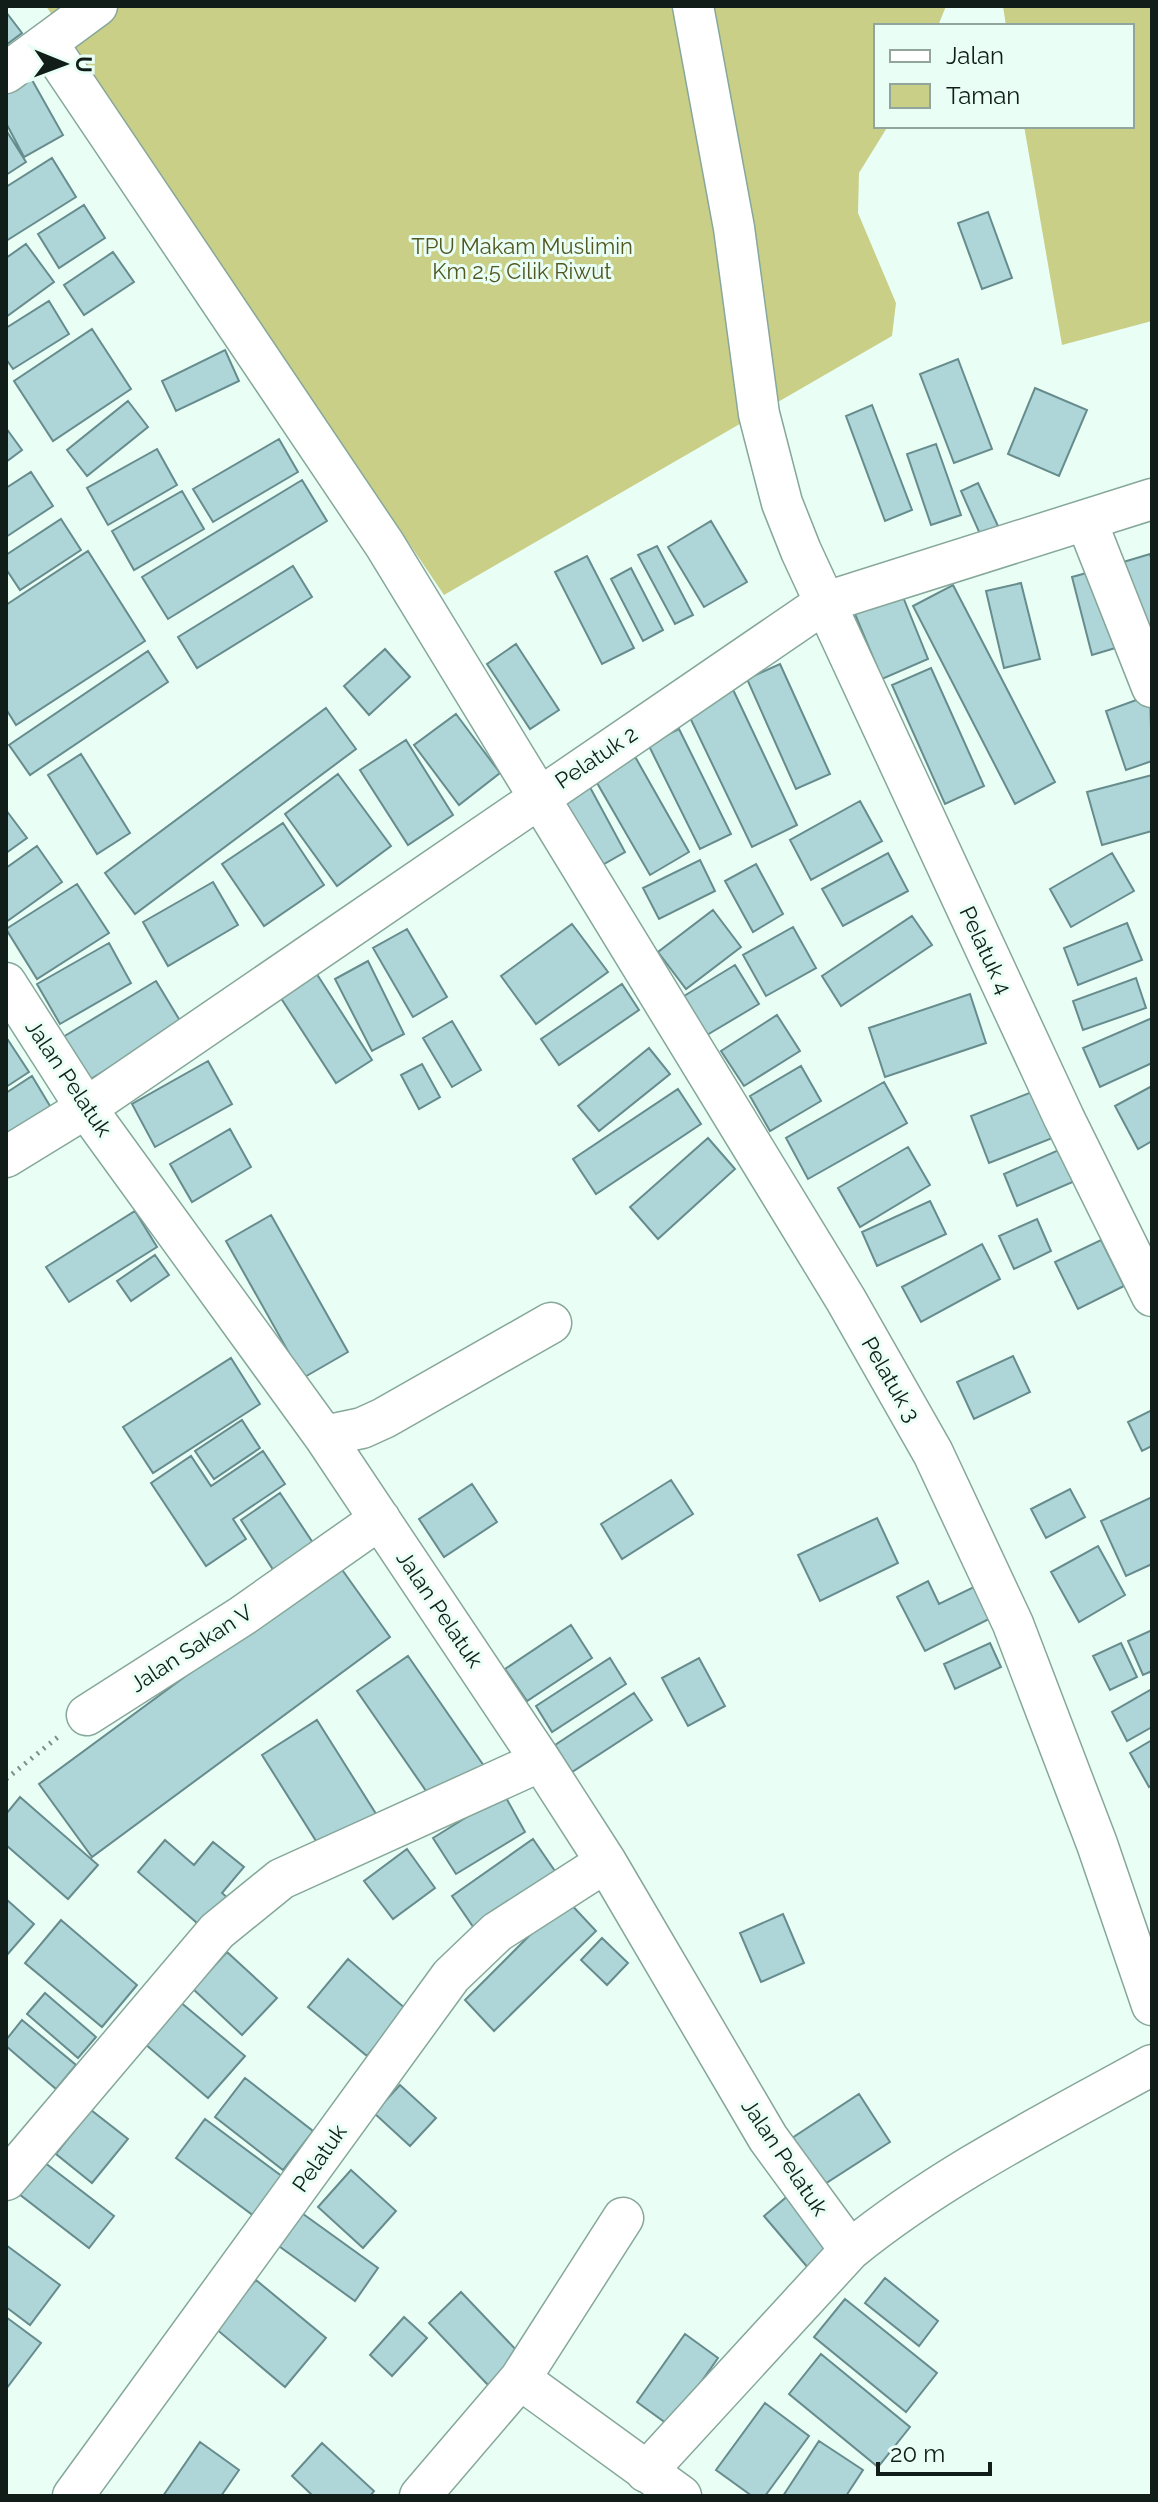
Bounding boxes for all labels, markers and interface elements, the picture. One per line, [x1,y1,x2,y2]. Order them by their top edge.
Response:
north arrow [24,24,104,104]
legend [874,24,1134,128]
text: Jalan [946,41,1004,70]
text: U [71,56,97,73]
text: Taman [946,81,1020,110]
park label: TPU Makam Muslimin Km 2,5 Cilik Riwut [411,233,633,284]
street label: Pelatuk 2 [550,720,642,794]
street label: Pelatuk 4 [954,902,1018,998]
street label: Jalan Pelatuk [20,1015,118,1142]
street label: Pelatuk 3 [856,1332,926,1426]
street label: Jalan Pelatuk [391,1546,489,1673]
street label: Jalan Sakan V [125,1599,257,1697]
street label: Jalan Pelatuk [736,2094,834,2221]
street label: Pelatuk [286,2119,352,2197]
scale bar [878,2426,990,2476]
text: 20 m [890,2439,945,2468]

